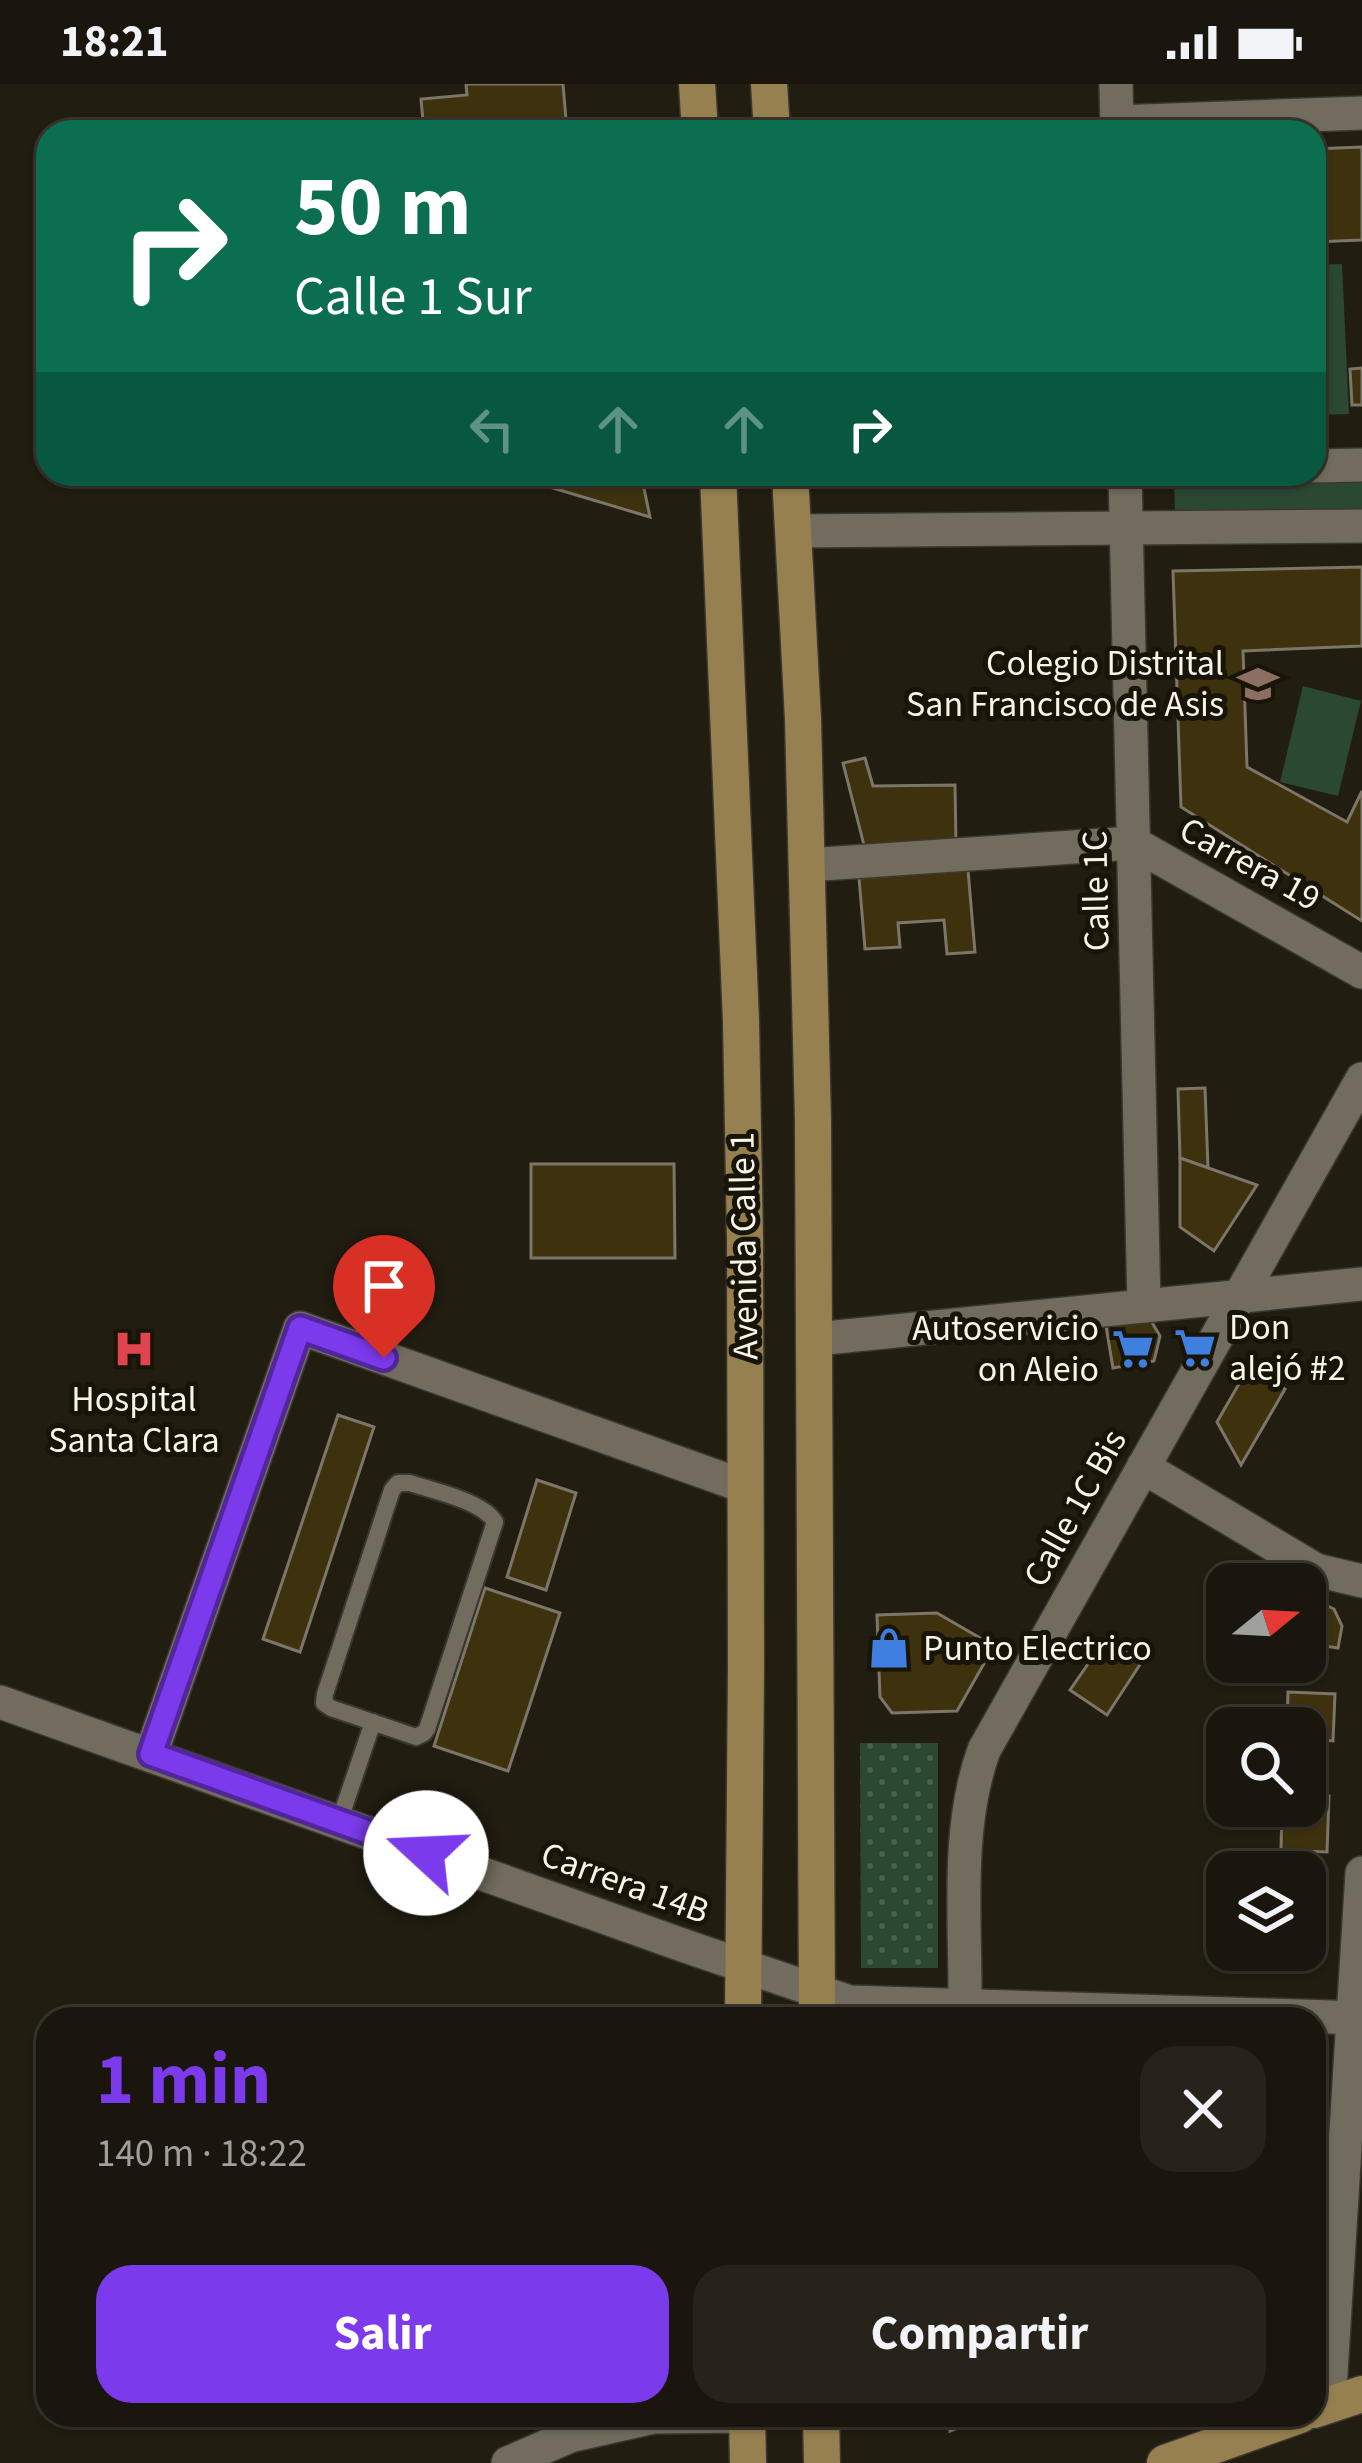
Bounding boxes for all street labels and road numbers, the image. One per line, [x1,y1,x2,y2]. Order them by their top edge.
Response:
street label: Carrera 19 [1170,804,1330,924]
street label: Calle 1C [1069,830,1123,952]
street label: Avenida Calle 1 [717,1132,771,1360]
street label: Calle 1C Bis [1011,1420,1139,1596]
street label: Carrera 14B [534,1829,716,1937]

